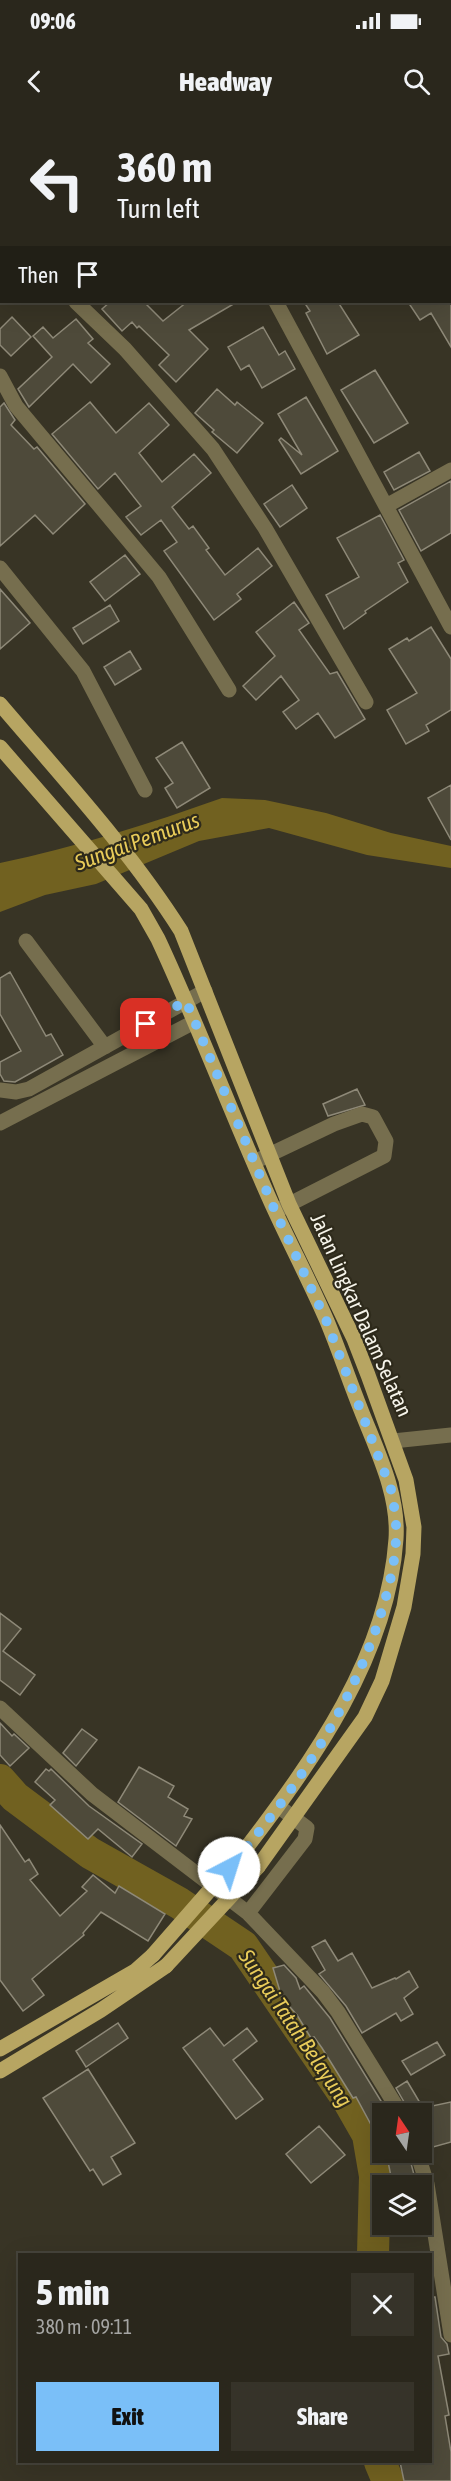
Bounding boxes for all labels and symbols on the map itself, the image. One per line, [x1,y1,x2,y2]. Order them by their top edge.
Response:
water label: Sungai Pemurus [70,806,203,876]
pin [120,998,171,1049]
street label: Jalan Lingkar Dalam Selatan [306,1209,418,1420]
position arrow [197,1836,261,1900]
water label: Sungai Tatah Belayung [233,1944,358,2112]
north arrow [372,2103,432,2163]

